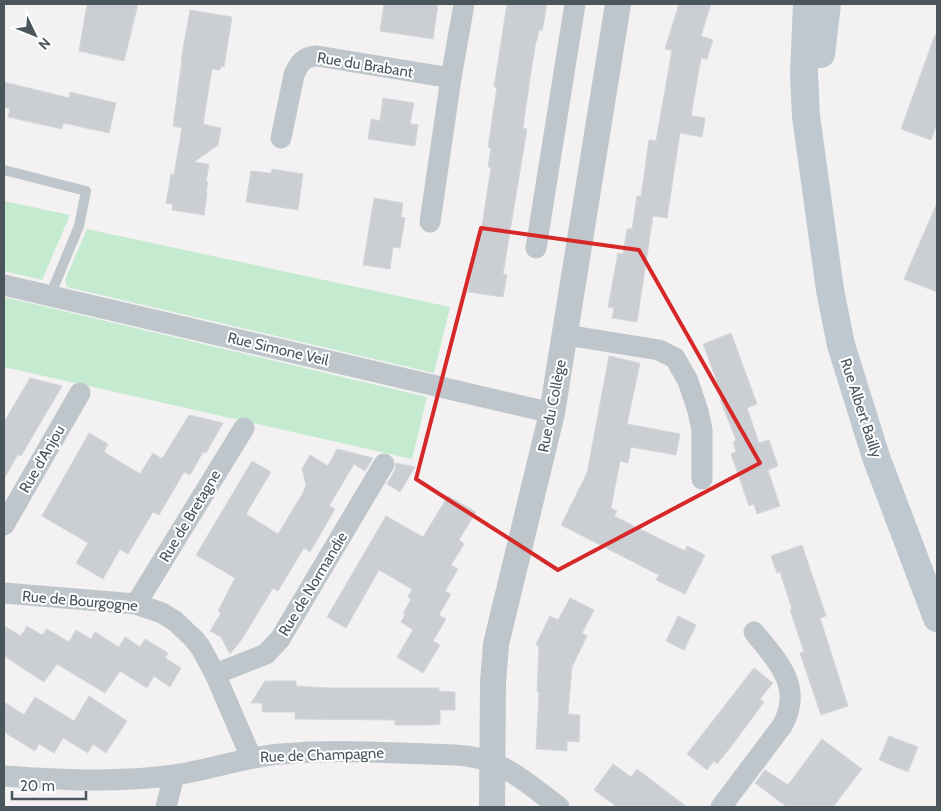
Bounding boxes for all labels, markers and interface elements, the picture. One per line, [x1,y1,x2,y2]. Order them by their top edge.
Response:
north arrow [10,10,60,60]
text: N [35,34,54,54]
street label: Rue du Brabant [316,49,414,81]
street label: Rue Simone Veil [226,329,331,369]
street label: Rue Albert Bailly [836,356,886,460]
street label: Rue du Collège [534,358,570,454]
street label: Rue d'Anjou [15,422,69,496]
street label: Rue de Bretagne [155,467,225,565]
street label: Rue de Normandie [275,528,351,639]
street label: Rue de Bourgogne [21,587,139,615]
street label: Rue de Champagne [260,744,385,766]
scale bar [12,768,86,800]
text: 20 m [20,777,55,795]

